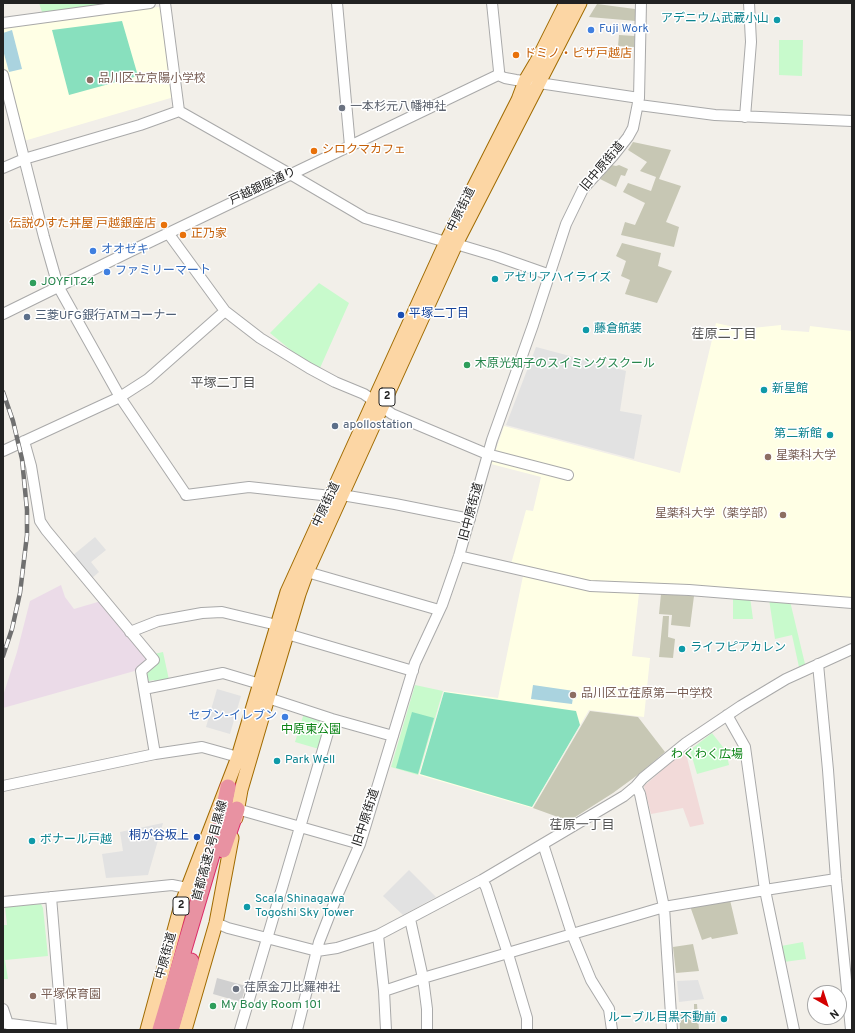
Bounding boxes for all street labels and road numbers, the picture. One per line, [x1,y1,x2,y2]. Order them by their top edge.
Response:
street label: 旧中原街道 [578,139,628,195]
street label: 戸越銀座通り [227,165,299,209]
street label: 中原街道 [445,185,479,235]
road number: 2 [379,388,395,406]
street label: 中原街道 [310,480,344,530]
street label: 旧中原街道 [457,481,487,543]
street label: 旧中原街道 [351,787,383,849]
street label: 首都高速2号目黒線 [191,799,231,903]
road number: 2 [173,897,189,915]
street label: 中原街道 [154,931,180,981]

